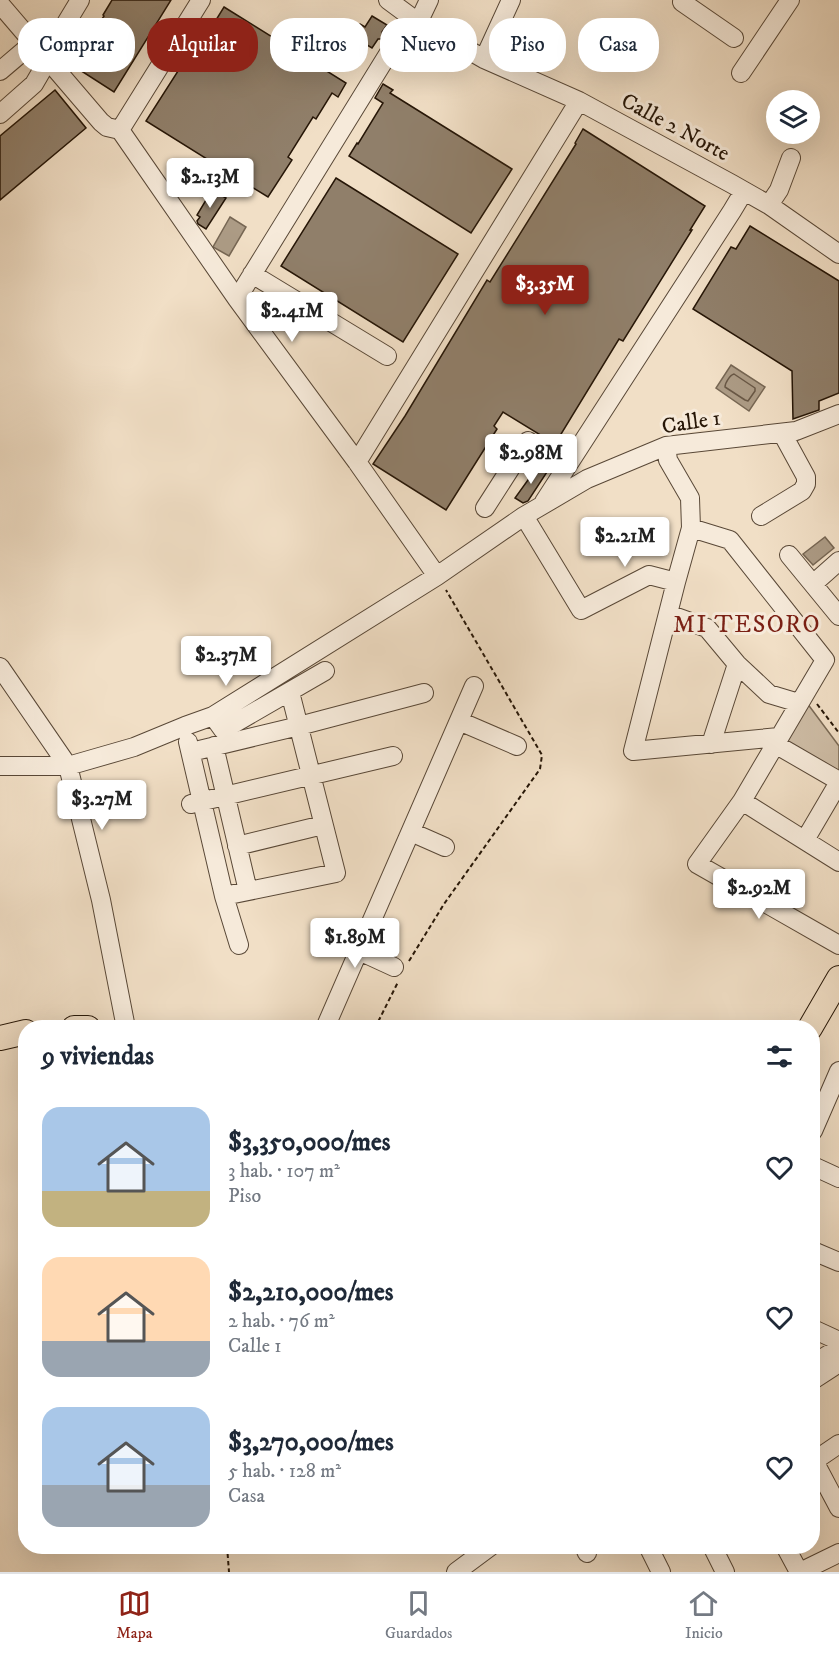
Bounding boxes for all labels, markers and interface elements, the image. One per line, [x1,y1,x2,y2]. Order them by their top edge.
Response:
chip: Comprar [18,18,135,72]
chip: Alquilar [147,18,258,72]
chip: Filtros [270,18,368,72]
chip: Nuevo [380,18,477,72]
chip: Piso [489,18,566,72]
chip: Casa [578,18,659,72]
street label: Calle 2 Norte [616,87,734,167]
map controls [766,90,820,144]
button: layers [766,90,820,144]
pin: $2.13M [161,158,259,209]
text: $2.13M [181,165,239,190]
pin: $3.35M [496,265,594,316]
text: $3.35M [516,272,574,297]
pin: $2.41M [243,292,341,343]
text: $2.41M [260,299,324,324]
street label: Calle 1 [660,405,722,440]
pin: $2.98M [482,434,580,485]
text: $2.98M [499,441,563,466]
pin: $2.21M [576,517,674,568]
text: $2.21M [594,524,656,549]
district label: MI TESORO [673,610,821,640]
pin: $2.37M [177,636,275,687]
text: $2.37M [195,643,257,668]
pin: $3.27M [53,780,151,831]
text: $3.27M [71,787,133,812]
pin: $2.92M [710,869,808,920]
text: $2.92M [727,876,791,901]
pin: $1.89M [306,918,404,969]
text: $1.89M [324,925,386,950]
text: 9 viviendas [42,1040,154,1073]
icon: filters [763,1040,796,1073]
text: $3,350,000/mes [228,1126,390,1159]
icon: home [90,1131,162,1203]
icon: heart [763,1151,796,1184]
text: 3 hab. · 107 m² [228,1159,340,1184]
text: Piso [228,1184,261,1209]
text: $2,210,000/mes [228,1276,393,1309]
icon: home [90,1281,162,1353]
icon: heart [763,1301,796,1334]
text: 2 hab. · 76 m² [228,1309,335,1334]
text: Calle 1 [228,1334,282,1359]
text: $3,270,000/mes [228,1426,394,1459]
icon: home [90,1431,162,1503]
icon: heart [763,1451,796,1484]
text: 5 hab. · 128 m² [228,1459,341,1484]
text: Casa [228,1484,265,1509]
tab: Mapa [116,1587,152,1643]
tab: Guardados [385,1587,452,1643]
tab: Inicio [685,1587,723,1643]

